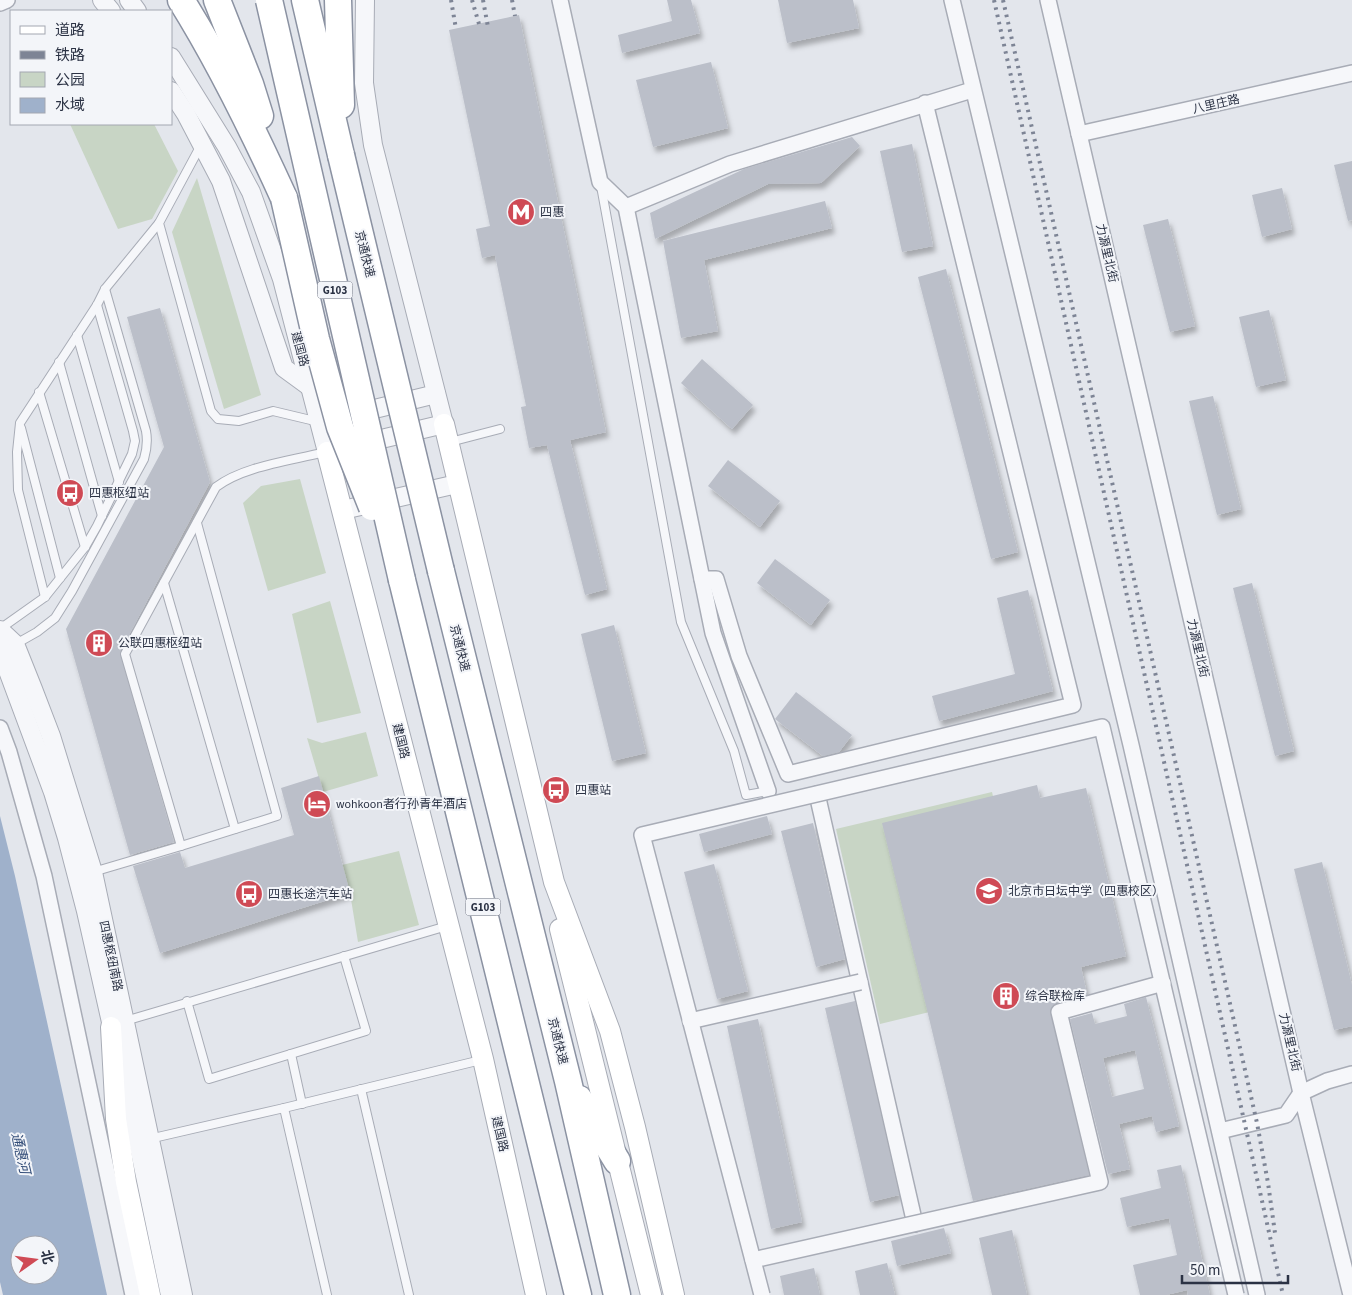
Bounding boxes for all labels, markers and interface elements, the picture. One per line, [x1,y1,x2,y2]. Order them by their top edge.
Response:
legend [10,10,172,125]
text: 道路 [55,20,85,41]
text: 铁路 [55,45,85,66]
text: 公园 [55,70,85,91]
street label: 八里庄路 [1191,91,1241,118]
text: 水域 [55,95,85,116]
metro station icon: 四惠 [506,197,536,227]
place label: 四惠 [540,204,564,221]
street label: 力源里北街 [1091,222,1122,284]
street label: 京通快速 [350,229,379,279]
road number: G103 [318,282,352,298]
street label: 建国路 [287,330,312,369]
bus stop icon: 四惠枢纽站 [55,478,85,508]
place label: 四惠枢纽站 [89,485,149,502]
street label: 力源里北街 [1182,617,1213,679]
street label: 京通快速 [445,623,474,673]
building icon: 公联四惠枢纽站 [84,628,114,658]
place label: 公联四惠枢纽站 [118,635,202,652]
street label: 建国路 [388,722,413,761]
bus stop icon: 四惠站 [541,775,571,805]
place label: 四惠站 [575,782,611,799]
hotel icon: wohkoon者行孙青年酒店 [302,789,332,819]
place label: wohkoon者行孙青年酒店 [336,796,467,813]
school or university icon: 北京市日坛中学（四惠校区） [974,876,1004,906]
bus stop icon: 四惠长途汽车站 [234,879,264,909]
place label: 北京市日坛中学（四惠校区） [1008,883,1164,900]
place label: 四惠长途汽车站 [268,886,352,903]
road number: G103 [466,899,500,916]
street label: 四惠枢纽南路 [95,919,126,993]
building icon: 综合联检库 [991,981,1021,1011]
place label: 综合联检库 [1025,988,1085,1005]
street label: 力源里北街 [1274,1011,1305,1073]
street label: 京通快速 [543,1016,572,1066]
street label: 建国路 [487,1115,512,1154]
water label: 通惠河 [6,1131,35,1179]
north arrow [10,1235,60,1285]
text: 北 [35,1248,58,1266]
scale bar [1182,1252,1288,1284]
text: 50 m [1190,1260,1220,1281]

